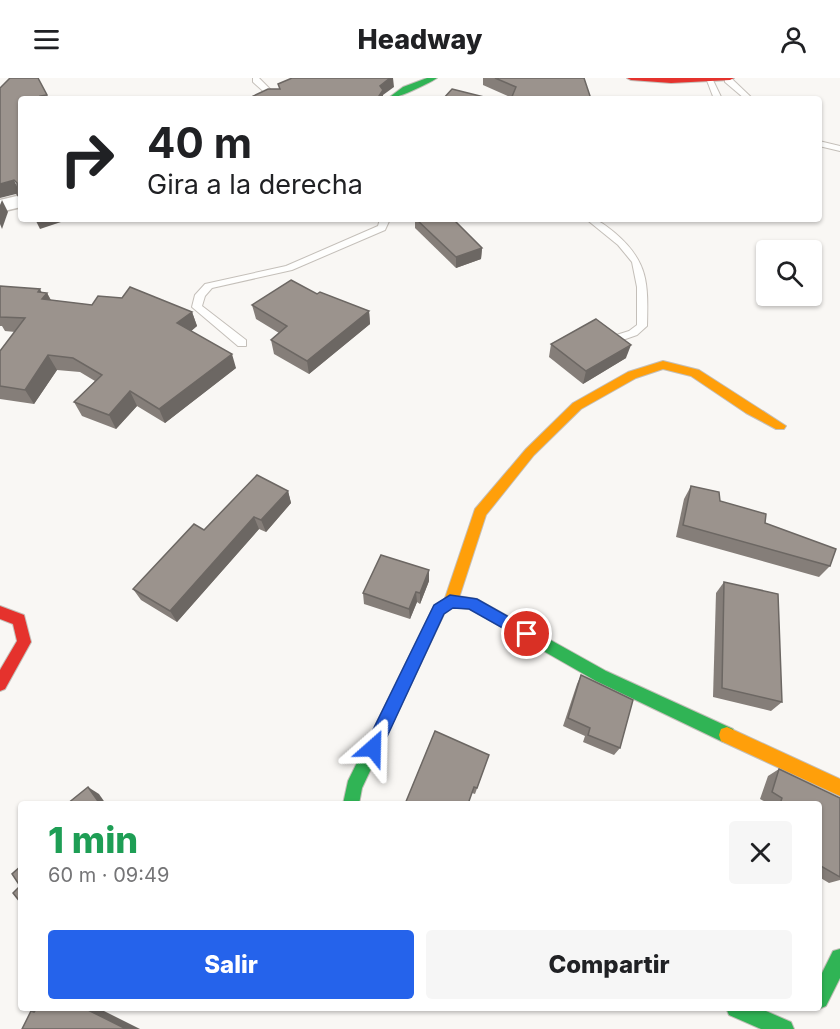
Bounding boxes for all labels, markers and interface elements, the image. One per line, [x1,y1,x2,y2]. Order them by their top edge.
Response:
icon: menu [30,23,63,56]
text: Headway [357,23,483,56]
icon: person [777,23,810,56]
text: 40 m [147,117,252,168]
icon: right [48,120,126,198]
text: Gira a la derecha [147,168,363,201]
map controls [756,240,822,306]
button: search [756,240,822,306]
pin [501,608,552,659]
icon: arrive [510,617,543,650]
position arrow [341,716,405,780]
text: 1 min [48,818,138,862]
button: close [729,821,792,884]
text: 60 m · 09:49 [48,863,169,887]
button: Salir [48,930,414,999]
button: Compartir [426,930,792,999]

